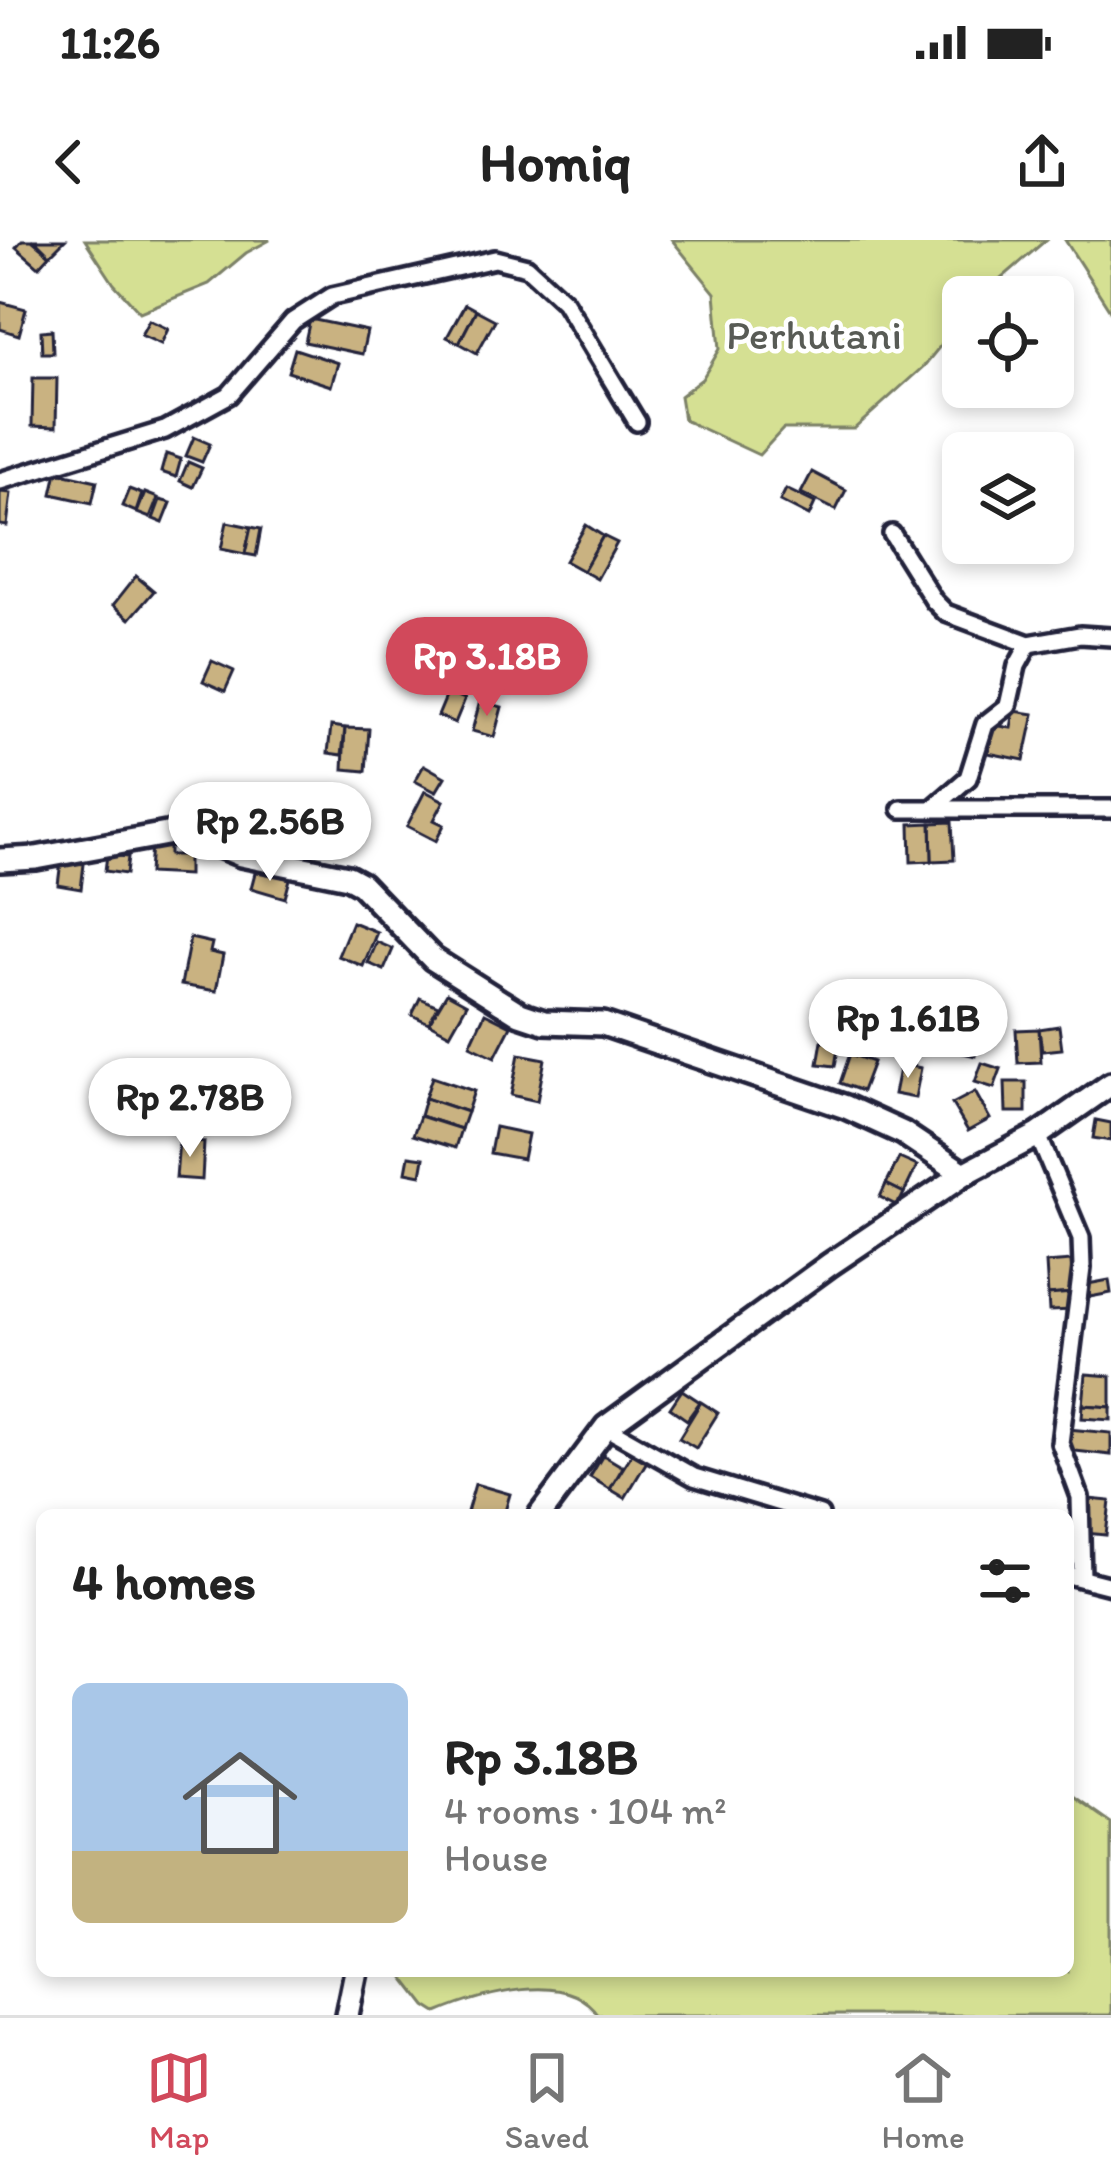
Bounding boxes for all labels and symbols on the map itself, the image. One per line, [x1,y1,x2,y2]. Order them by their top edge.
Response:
park label: Perhutani [726,309,902,360]
pin: Rp 3.18B [363,617,611,719]
pin: Rp 2.56B [146,782,394,884]
pin: Rp 1.61B [784,979,1032,1081]
pin: Rp 2.78B [66,1058,314,1160]

